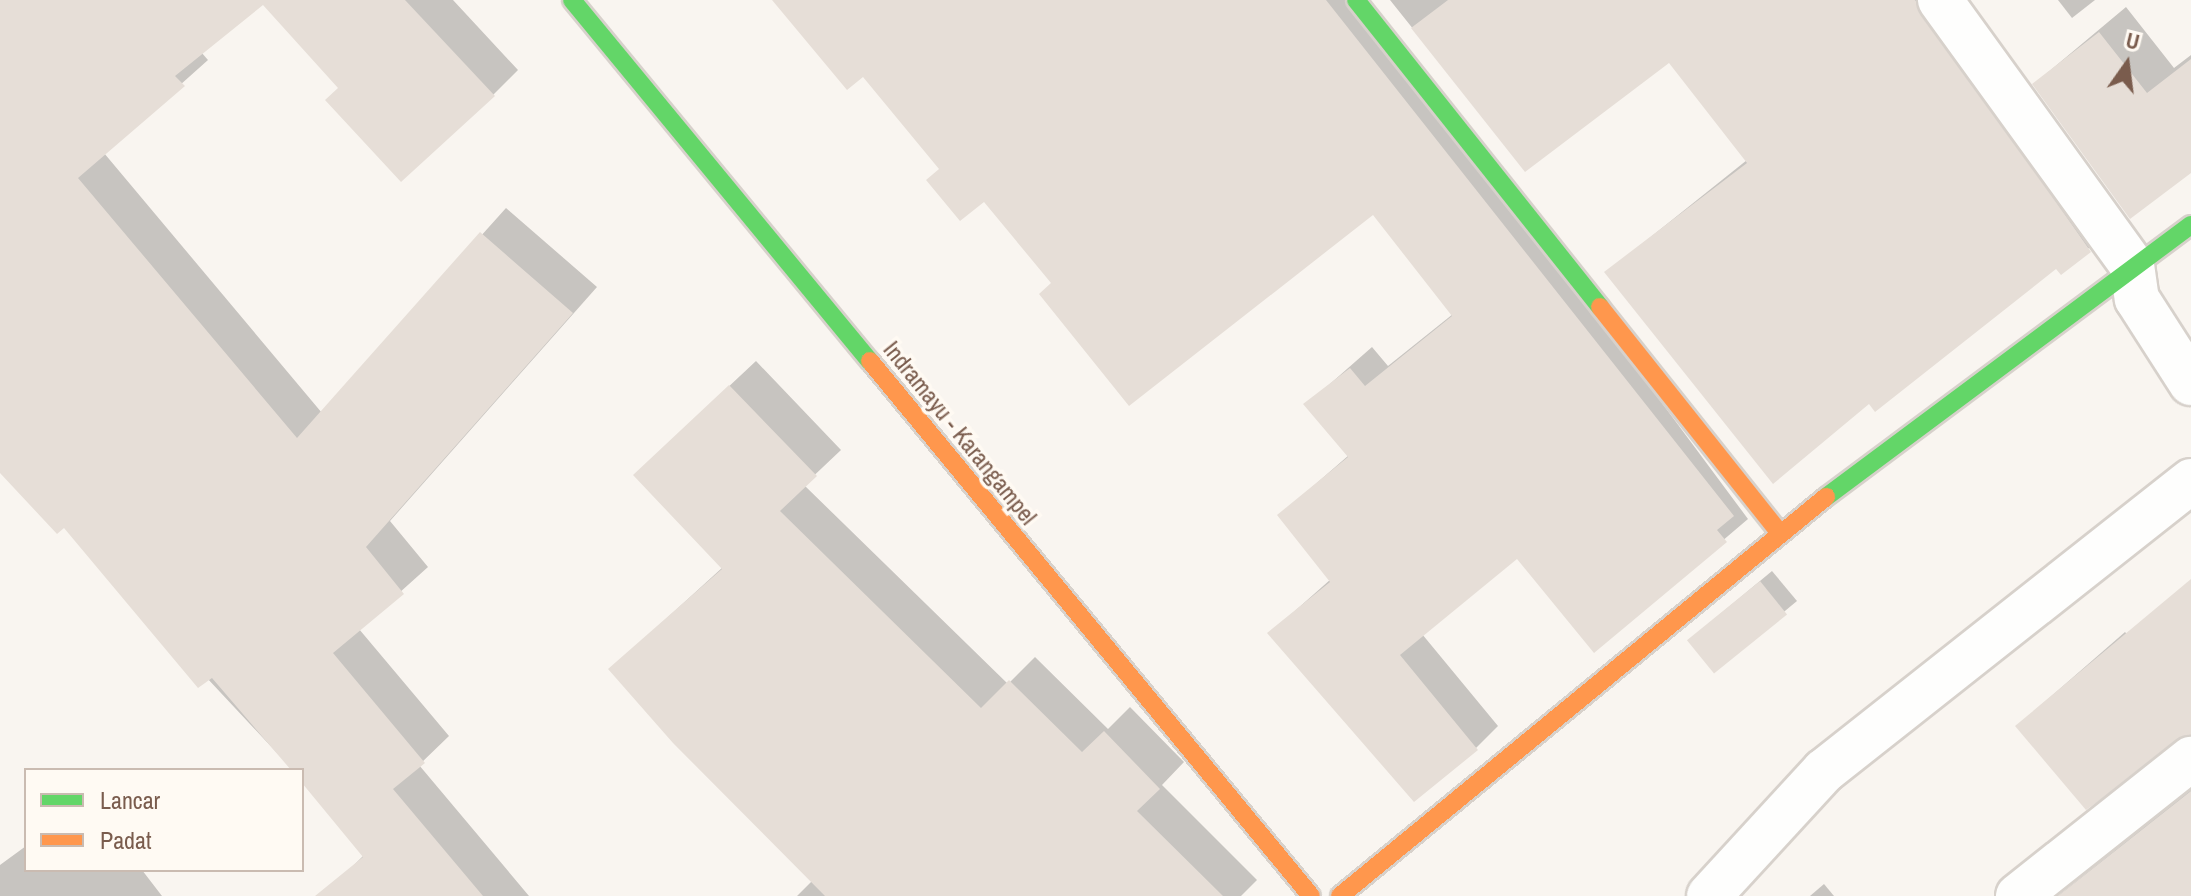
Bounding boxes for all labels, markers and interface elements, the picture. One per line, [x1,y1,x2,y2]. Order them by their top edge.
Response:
north arrow [2087,24,2167,104]
text: U [2123,25,2143,57]
street label: Indramayu - Karangampel [877,336,1043,530]
legend [24,768,304,872]
text: Lancar [100,784,160,816]
text: Padat [100,824,151,856]

